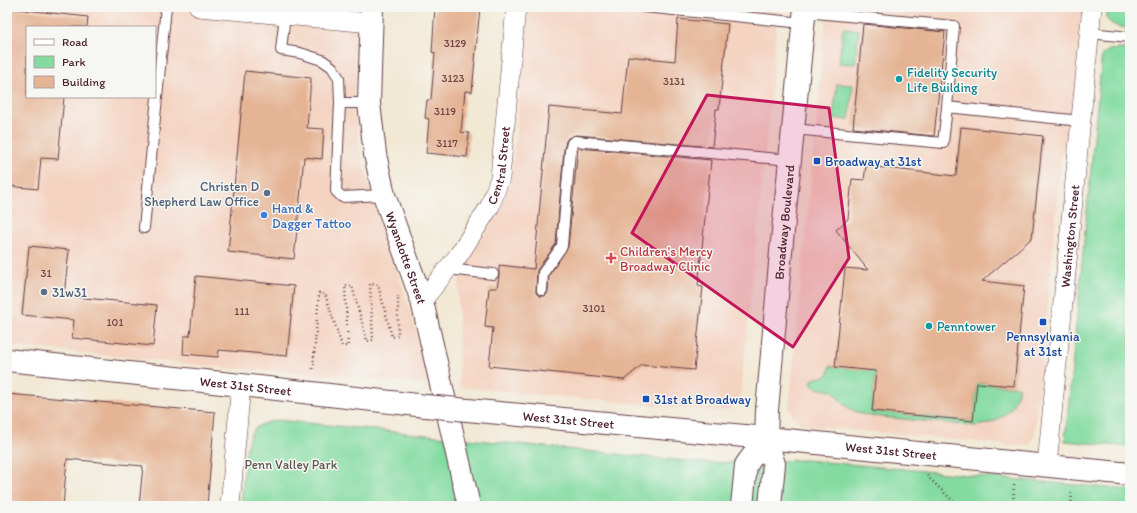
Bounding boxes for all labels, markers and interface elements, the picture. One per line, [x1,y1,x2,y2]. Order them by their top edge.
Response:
legend [26,26,156,98]
text: Road [62,35,88,49]
house number: 3129 [444,37,467,50]
text: Park [62,55,86,69]
place label: Fidelity Security Life Building [907,65,997,95]
house number: 3123 [442,72,464,85]
marker: Fidelity Security Life Building [894,74,904,84]
text: Building [62,75,106,89]
house number: 3131 [663,75,685,88]
house number: 3119 [434,105,456,118]
street label: Central Street [484,125,512,207]
house number: 3117 [436,137,458,150]
place label: Broadway at 31st [825,154,922,169]
marker: Broadway at 31st [812,156,822,166]
street label: Broadway Boulevard [771,164,797,280]
place label: Christen D Shepherd Law Office [144,179,259,209]
street label: Washington Street [1057,184,1082,288]
marker: Christen D Shepherd Law Office [262,188,272,198]
place label: Hand & Dagger Tattoo [272,201,352,231]
street label: Wyandotte Street [383,209,430,305]
marker: Hand & Dagger Tattoo [259,210,269,220]
place label: Children's Mercy Broadway Clinic [620,244,713,274]
marker: Children's Mercy Broadway Clinic [605,252,617,264]
house number: 31 [40,267,52,280]
place label: 31w31 [52,285,87,300]
marker: 31w31 [39,287,49,297]
house number: 3101 [583,302,605,315]
house number: 111 [234,305,250,318]
house number: 101 [107,316,123,329]
marker: Pennsylvania at 31st [1038,317,1048,327]
place label: Penntower [937,319,996,334]
marker: Penntower [924,321,934,331]
place label: Pennsylvania at 31st [1006,329,1080,359]
street label: West 31st Street [199,373,292,398]
place label: 31st at Broadway [654,392,751,407]
marker: 31st at Broadway [641,394,651,404]
street label: West 31st Street [522,408,615,431]
street label: West 31st Street [845,438,938,462]
park label: Penn Valley Park [245,457,338,472]

